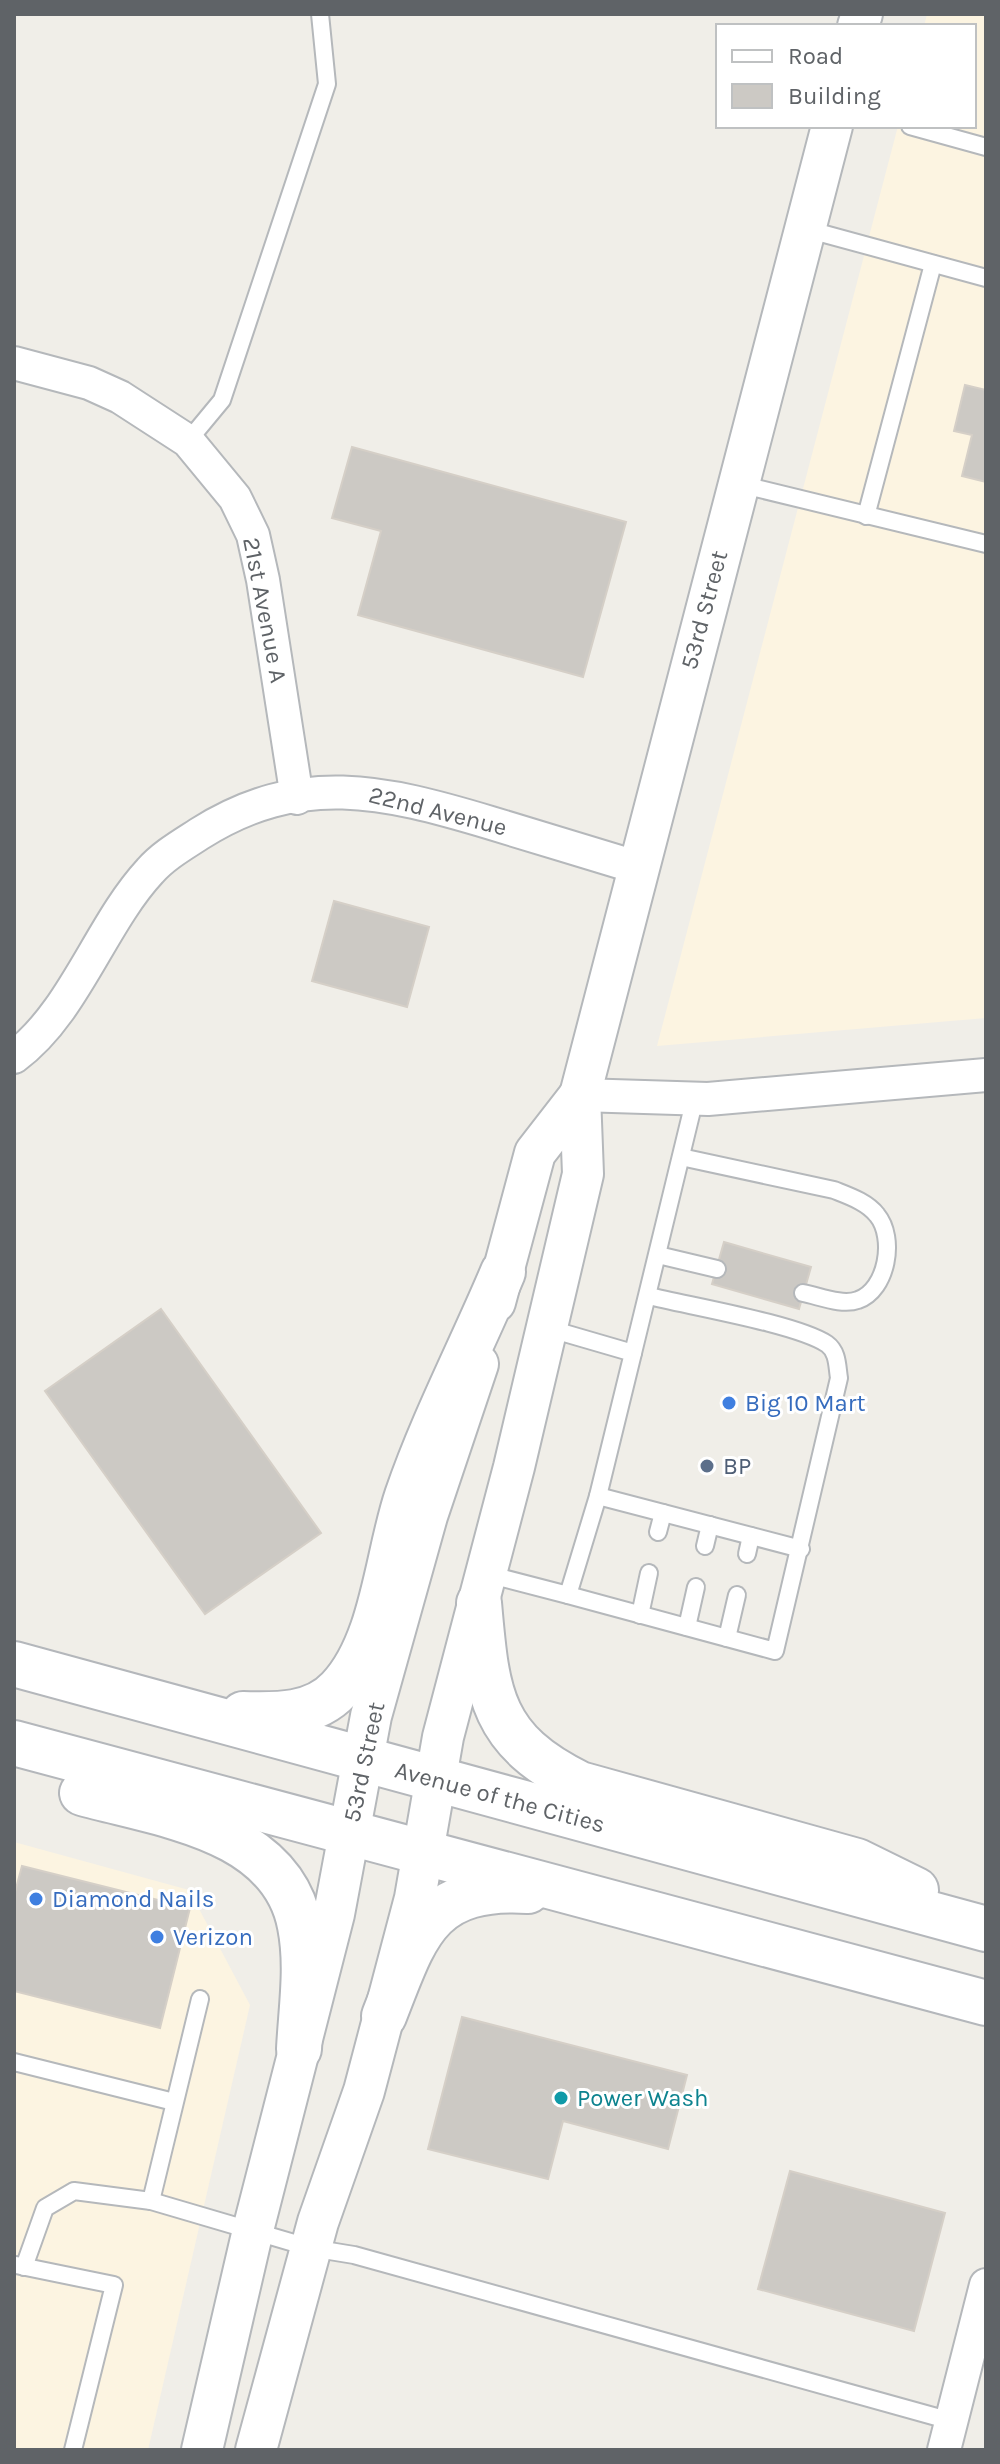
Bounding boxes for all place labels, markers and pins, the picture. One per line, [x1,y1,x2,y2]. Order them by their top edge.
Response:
place label: Big 10 Mart [745,1389,865,1417]
marker: Big 10 Mart [720,1394,738,1412]
place label: BP [723,1452,751,1480]
marker: BP [698,1457,716,1475]
place label: Diamond Nails [52,1885,214,1913]
marker: Diamond Nails [27,1890,45,1908]
place label: Verizon [173,1923,253,1951]
marker: Verizon [148,1928,166,1946]
place label: Power Wash [577,2084,709,2112]
marker: Power Wash [552,2089,570,2107]

